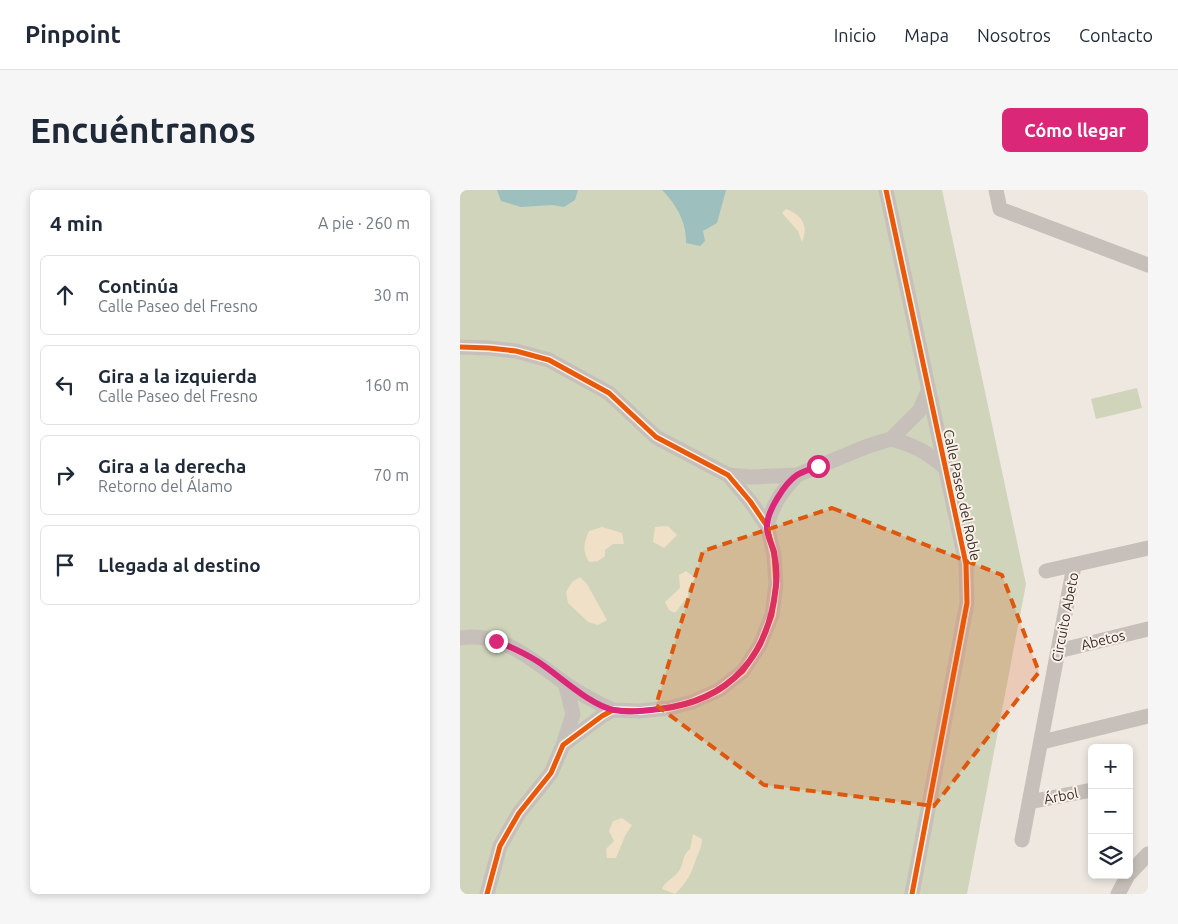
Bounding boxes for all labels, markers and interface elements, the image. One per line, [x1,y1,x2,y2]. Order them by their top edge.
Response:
text: Pinpoint [25,21,121,48]
text: Inicio [834,25,876,45]
text: Mapa [904,25,949,45]
text: Nosotros [977,25,1051,45]
text: Contacto [1079,25,1153,45]
button: Cómo llegar [1002,108,1148,152]
text: Encuéntranos [30,110,256,150]
text: 4 min [50,211,103,235]
text: A pie · 260 m [318,214,410,232]
text: Continúa [98,275,179,297]
icon: ahead [51,281,79,309]
text: 30 m [373,286,409,304]
text: Calle Paseo del Fresno [98,297,258,315]
text: Gira a la izquierda [98,365,257,387]
icon: left [51,371,79,399]
text: 160 m [364,376,409,394]
text: Calle Paseo del Fresno [98,387,258,405]
street label: Calle Paseo del Roble [940,428,984,562]
text: Gira a la derecha [98,455,246,477]
route start [807,455,830,478]
icon: right [51,461,79,489]
text: 70 m [373,466,409,484]
text: Retorno del Álamo [98,477,233,495]
icon: arrive [51,551,79,579]
text: Llegada al destino [98,554,261,576]
street label: Circuito Abeto [1048,571,1082,663]
street label: Abetos [1079,627,1127,653]
route end [485,630,508,653]
map controls [1088,744,1133,879]
button: + [1088,744,1133,789]
street label: Árbol [1042,784,1080,807]
button: − [1088,789,1133,834]
button: layers [1088,834,1133,879]

